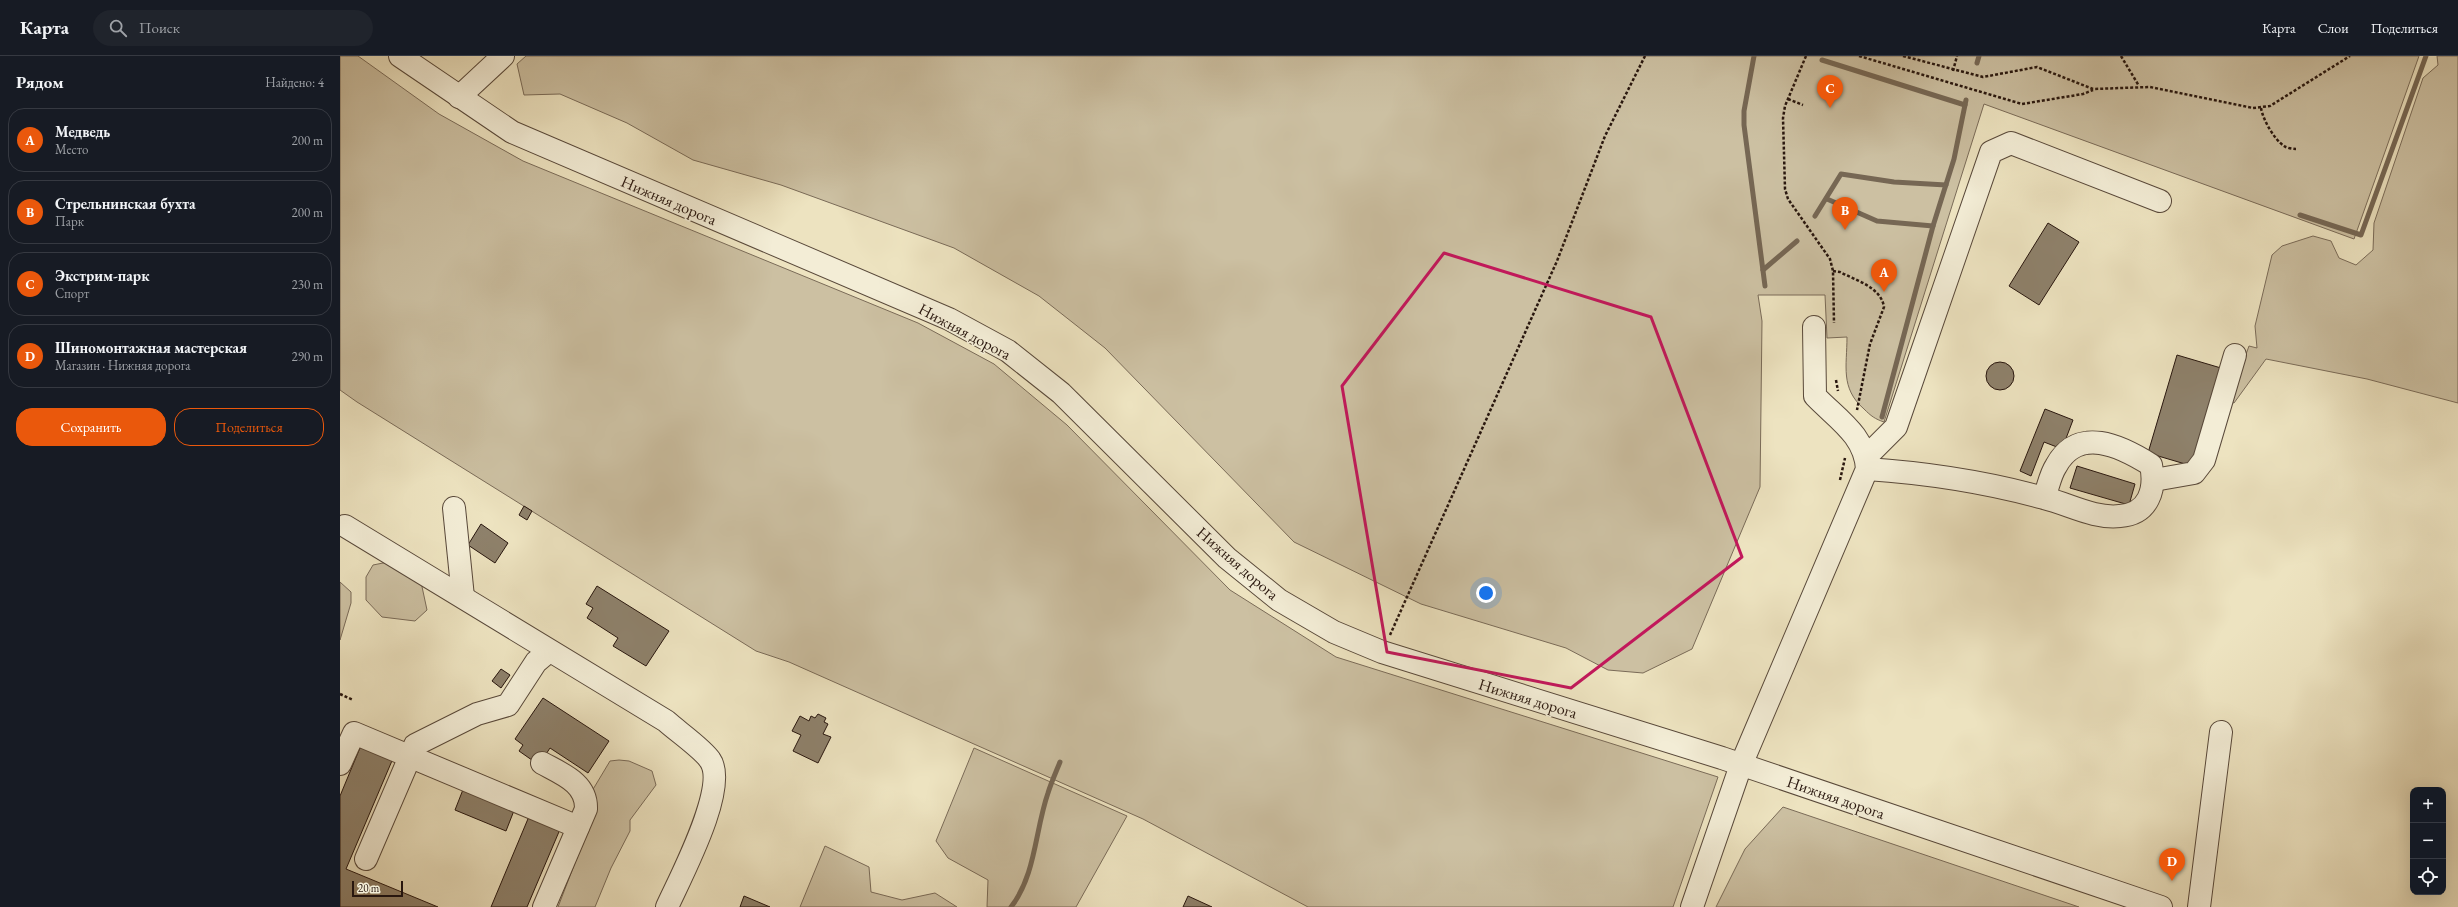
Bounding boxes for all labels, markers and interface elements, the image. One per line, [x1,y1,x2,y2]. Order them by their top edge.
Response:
search box [93,10,373,46]
text: Карта [20,15,69,40]
icon: search [107,17,129,39]
text: Поиск [139,18,180,37]
text: Карта [2262,19,2296,37]
text: Слои [2318,19,2349,37]
text: Поделиться [2371,19,2438,37]
text: Рядом [16,71,64,93]
text: Найдено: 4 [265,74,324,91]
pin: C [1817,75,1843,108]
text: Медведь [55,122,110,141]
text: A [25,132,35,149]
text: 200 m [292,132,323,149]
text: Место [55,141,88,158]
street label: Нижняя дорога [618,171,720,230]
text: Стрельнинская бухта [55,194,196,213]
pin: B [1832,197,1858,230]
text: B [26,204,34,221]
text: 200 m [292,204,323,221]
text: Парк [55,213,84,230]
pin: A [1871,259,1897,292]
text: Экстрим-парк [55,266,149,285]
text: C [25,276,35,293]
text: 230 m [292,276,323,293]
text: Спорт [55,285,89,302]
street label: Нижняя дорога [915,298,1015,365]
text: Шиномонтажная мастерская [55,338,247,357]
text: D [25,348,35,365]
text: 290 m [292,348,323,365]
text: Магазин · Нижняя дорога [55,357,191,374]
button: Сохранить [16,408,166,446]
button: Поделиться [174,408,324,446]
street label: Нижняя дорога [1192,522,1283,605]
your location [1476,583,1496,603]
street label: Нижняя дорога [1476,674,1580,724]
street label: Нижняя дорога [1784,771,1888,824]
map controls [2410,787,2446,895]
button: + [2410,787,2446,823]
button: − [2410,823,2446,859]
pin: D [2159,848,2185,881]
button: locate [2410,859,2446,895]
scale bar [352,879,403,898]
text: 20 m [358,881,379,895]

